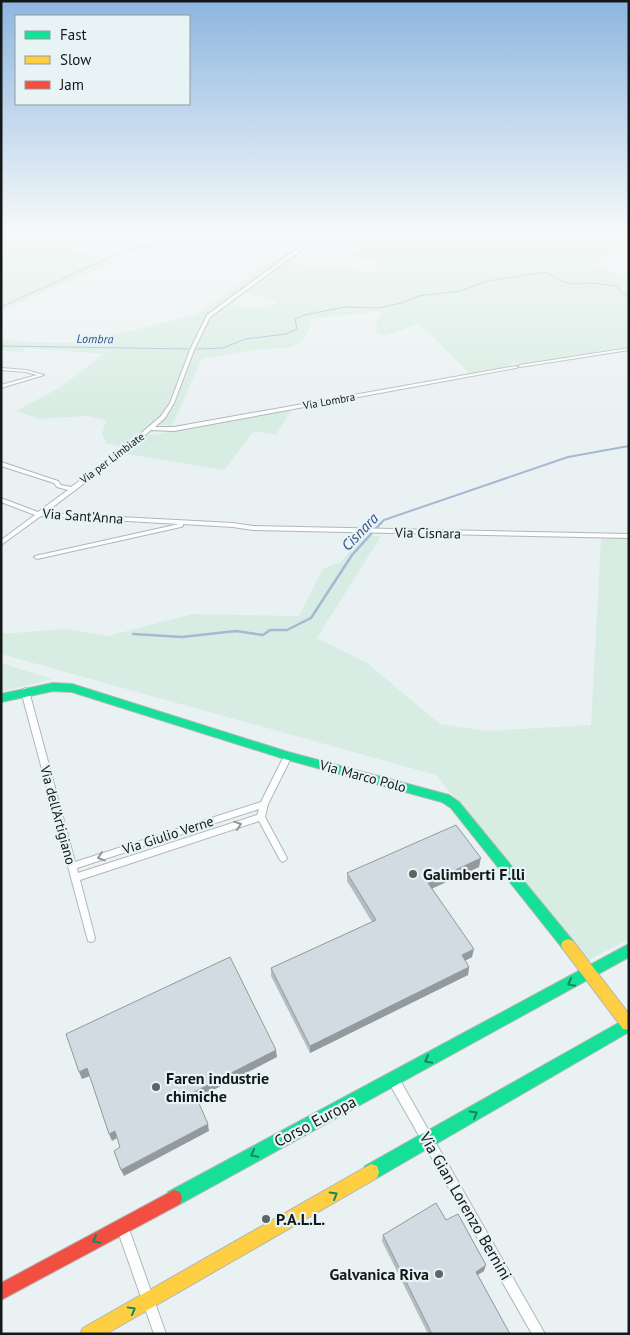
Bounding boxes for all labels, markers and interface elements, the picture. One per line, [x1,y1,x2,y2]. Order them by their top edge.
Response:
legend [15,15,190,105]
text: Fast [60,25,87,44]
text: Slow [60,50,91,69]
text: Jam [59,75,84,94]
water label: Lombra [77,331,114,346]
street label: Via Lombra [301,390,356,413]
street label: Via per Limbiate [76,429,147,487]
street label: Via Sant'Anna [41,504,124,528]
water label: Cisnara [337,508,383,554]
street label: Via Cisnara [394,523,461,543]
street label: Via Marco Polo [317,756,408,796]
street label: Via dell'Artigiano [36,763,80,866]
street label: Via Giulio Verne [119,812,216,859]
one-way arrow [233,821,241,831]
one-way arrow [98,851,106,861]
place label: Galimberti F.lli [423,864,525,884]
marker: Galimberti F.lli [407,868,419,880]
one-way arrow [567,976,576,986]
one-way arrow [424,1054,433,1064]
place label: Faren industrie chimiche [166,1068,269,1106]
marker: Faren industrie chimiche [150,1081,162,1093]
street label: Corso Europa [271,1091,359,1151]
one-way arrow [469,1110,478,1120]
street label: Via Gian Lorenzo Bernini [415,1128,517,1284]
one-way arrow [251,1148,260,1158]
one-way arrow [328,1191,337,1201]
place label: P.A.L.L. [276,1209,325,1229]
marker: P.A.L.L. [260,1213,272,1225]
one-way arrow [92,1234,101,1244]
place label: Galvanica Riva [330,1264,429,1284]
marker: Galvanica Riva [433,1268,445,1280]
one-way arrow [126,1306,135,1316]

